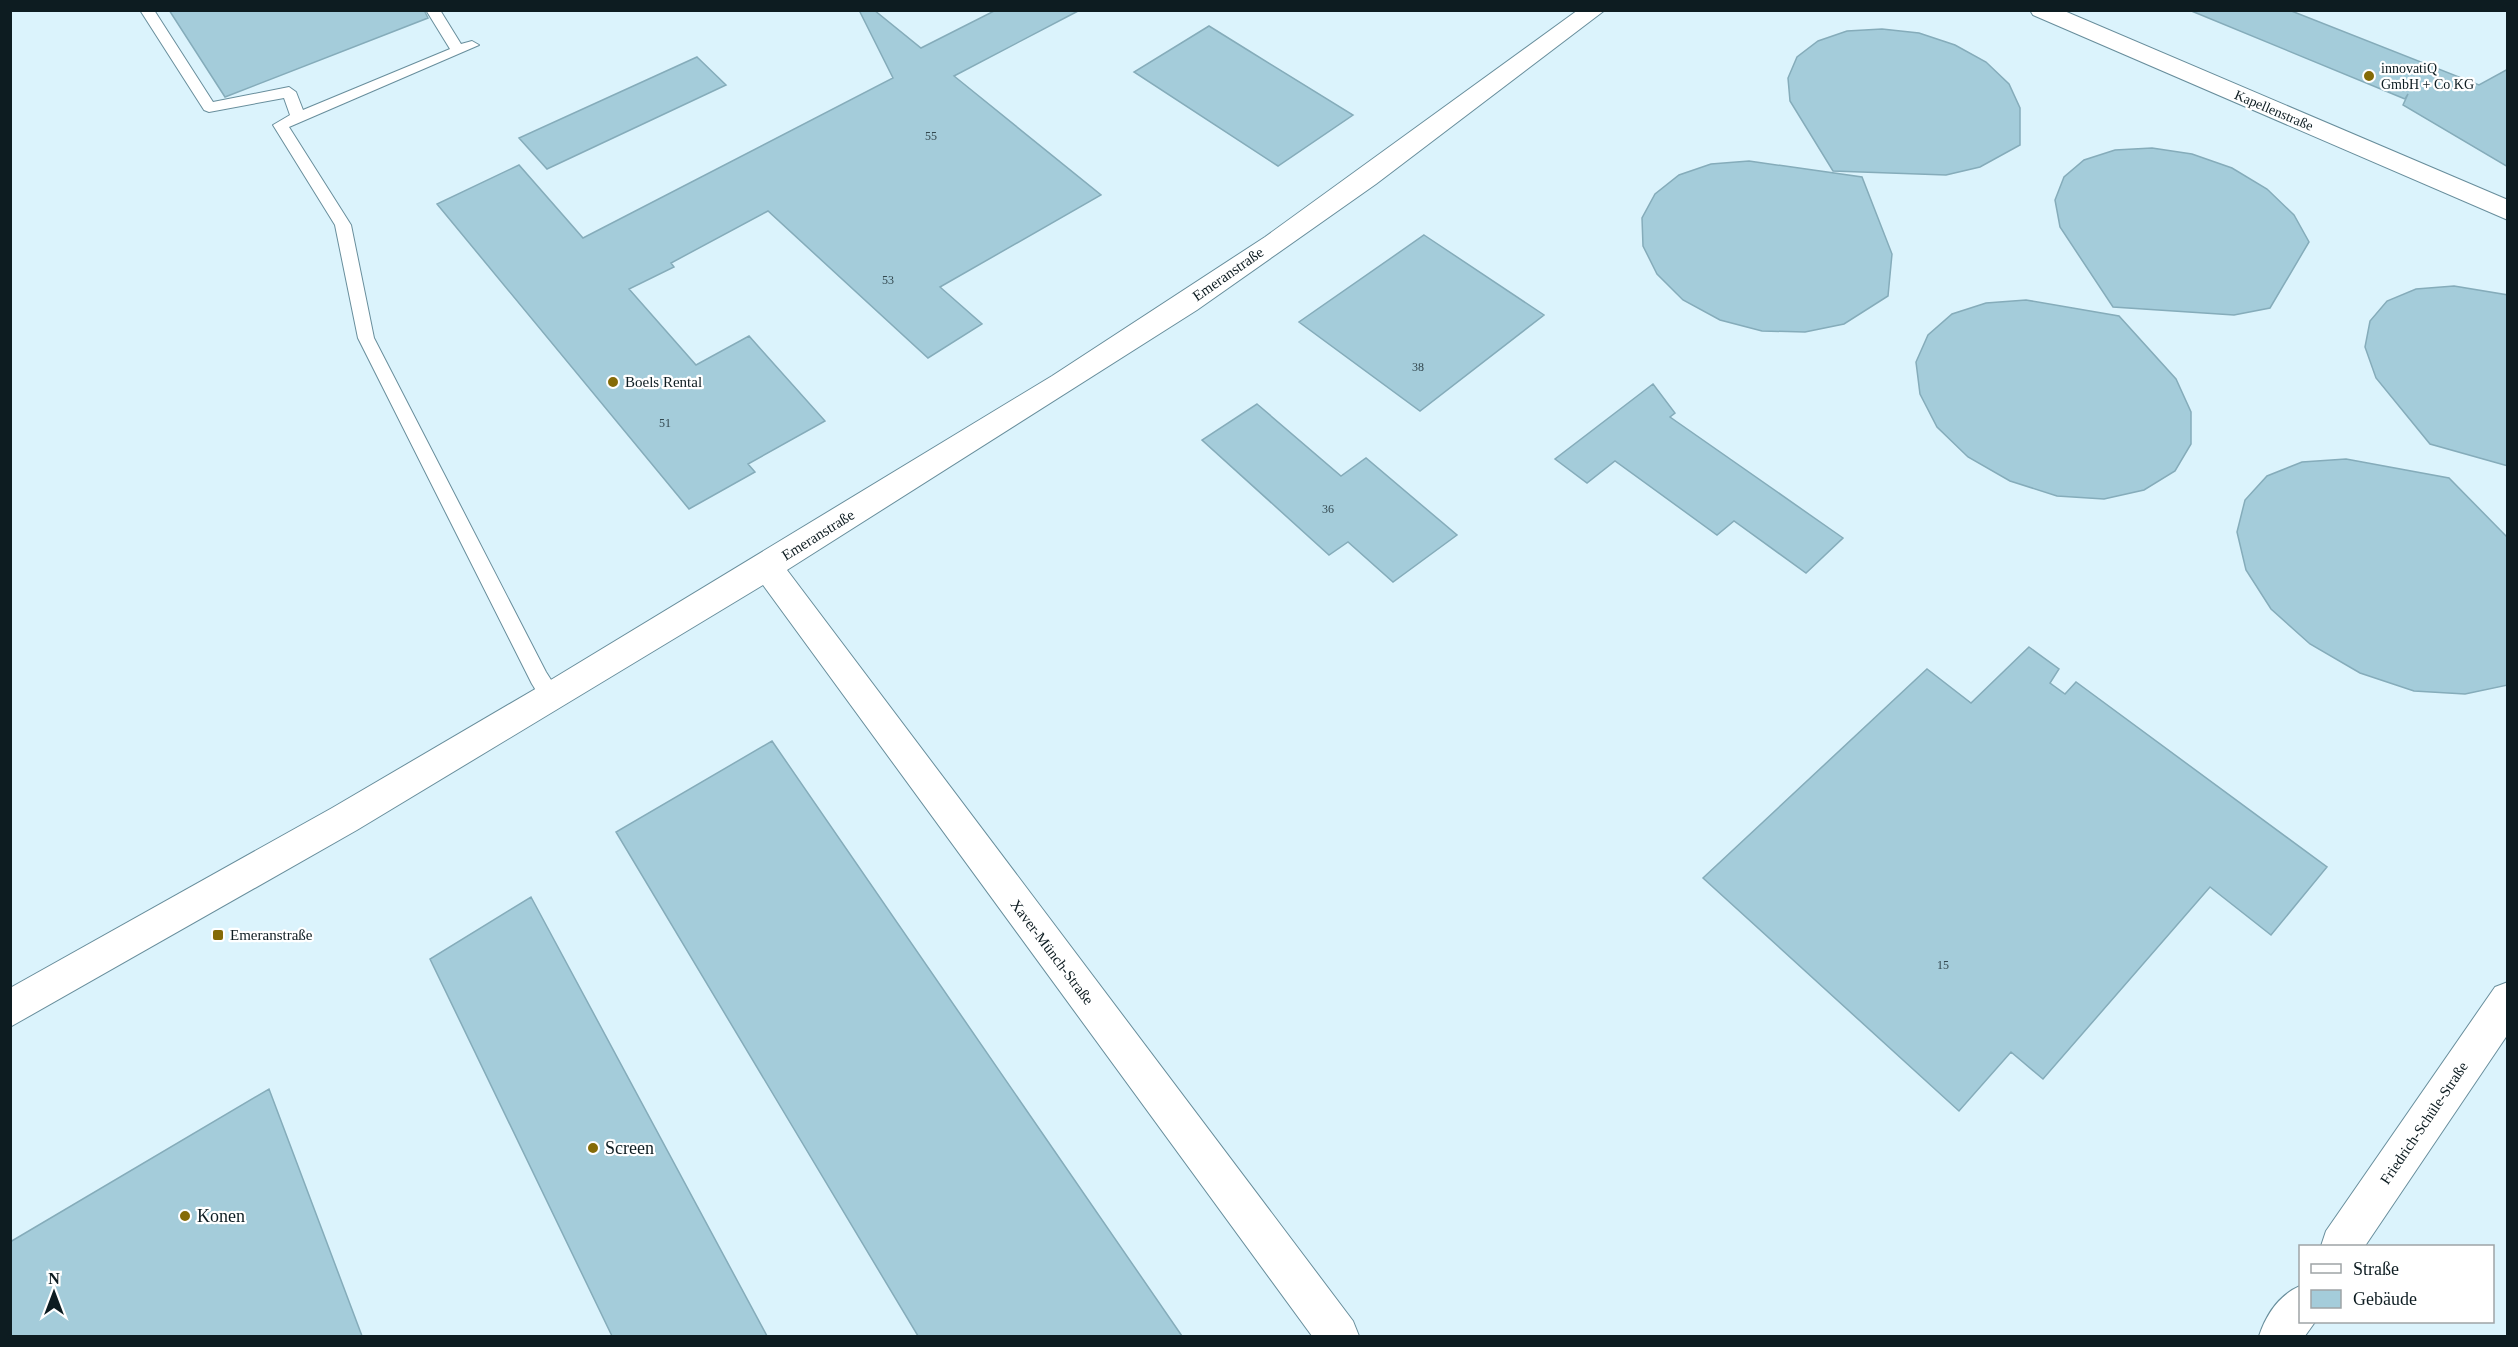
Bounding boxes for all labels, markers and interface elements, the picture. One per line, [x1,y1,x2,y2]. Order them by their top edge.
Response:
place label: innovatiQ GmbH + Co KG [2381,61,2474,92]
marker: innovatiQ GmbH + Co KG [2362,69,2376,83]
street label: Kapellenstraße [2232,87,2315,134]
house number: 55 [925,129,937,143]
street label: Emeranstraße [1190,244,1267,304]
house number: 53 [882,273,894,287]
house number: 38 [1412,360,1424,374]
place label: Boels Rental [625,374,702,390]
marker: Boels Rental [606,375,620,389]
house number: 51 [659,416,671,430]
house number: 36 [1322,502,1334,516]
street label: Emeranstraße [779,506,857,564]
street label: Xaver-Münch-Straße [1007,896,1097,1008]
place label: Emeranstraße [230,927,313,943]
marker: Emeranstraße [211,928,225,942]
house number: 15 [1937,958,1949,972]
street label: Friedrich-Schüle-Straße [2377,1059,2471,1187]
place label: Screen [605,1138,654,1158]
marker: Screen [586,1141,600,1155]
place label: Konen [197,1206,245,1226]
marker: Konen [178,1209,192,1223]
legend [2299,1245,2494,1323]
text: Straße [2353,1259,2399,1279]
north arrow [24,1263,84,1323]
text: N [48,1270,60,1287]
text: Gebäude [2353,1289,2417,1309]

